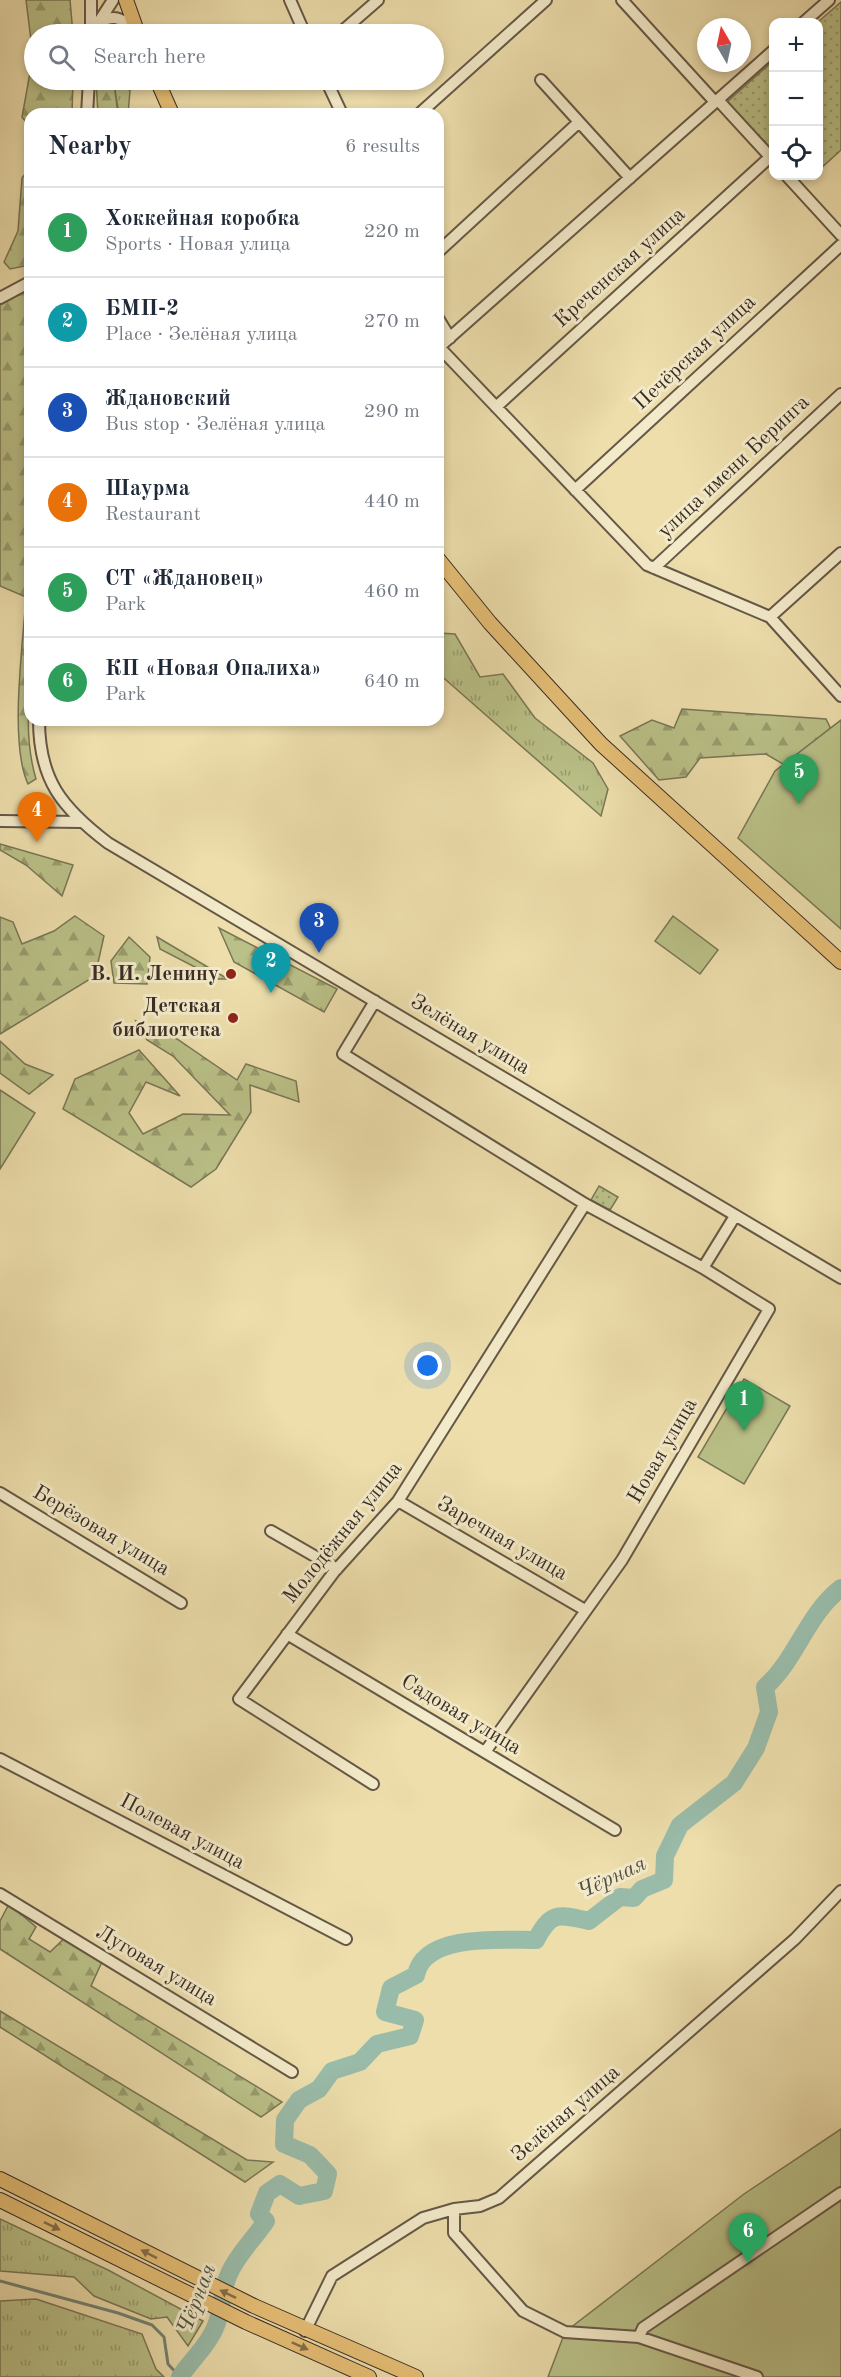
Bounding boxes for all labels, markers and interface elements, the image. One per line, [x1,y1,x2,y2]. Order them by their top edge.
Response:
north arrow [697,18,751,72]
map controls [769,18,823,180]
button: + [769,18,823,72]
search box [24,24,444,90]
icon: search [45,41,78,74]
text: Search here [93,46,206,68]
button: − [769,72,823,126]
button: locate [769,126,823,180]
text: Nearby [48,134,132,160]
text: 6 results [345,137,420,157]
street label: Креченская улица [551,204,689,332]
text: Хоккейная коробка [105,208,300,230]
text: 1 [62,222,73,242]
text: 220 m [364,222,420,242]
text: Sports · Новая улица [105,235,291,255]
street label: Печёрская улица [630,291,760,415]
text: БМП-2 [105,298,179,320]
text: 2 [62,312,73,332]
text: 270 m [364,312,420,332]
text: Place · Зелёная улица [105,325,298,345]
text: Ждановский [105,388,231,410]
street label: улица имени Беринга [654,392,814,542]
text: 3 [62,402,73,422]
text: 290 m [364,402,420,422]
text: Bus stop · Зелёная улица [105,415,325,435]
text: Шаурма [105,478,190,500]
text: 4 [62,492,73,512]
text: 440 m [364,492,420,512]
text: Restaurant [105,505,201,525]
text: СТ «Ждановец» [105,568,265,590]
text: 5 [62,582,73,602]
text: 460 m [364,582,420,602]
text: Park [105,595,146,615]
text: КП «Новая Опалиха» [105,658,322,680]
text: 6 [62,672,73,692]
text: 640 m [364,672,420,692]
text: Park [105,685,146,705]
pin: 5 [780,754,818,804]
pin: 4 [18,792,57,842]
pin: 3 [300,904,338,953]
pin: 2 [252,944,290,993]
place label: В. И. Ленину [90,964,219,985]
marker: В. И. Ленину [224,967,238,981]
street label: Зелёная улица [407,991,533,1079]
place label: Детская библиотека [112,996,221,1041]
marker: Детская библиотека [226,1011,240,1025]
your location [413,1351,442,1380]
pin: 1 [724,1382,764,1431]
street label: Новая улица [624,1395,702,1507]
street label: Молодёжная улица [280,1458,406,1608]
street label: Берёзовая улица [29,1482,173,1580]
street label: Заречная улица [433,1493,571,1585]
street label: Садовая улица [397,1671,525,1759]
street label: Полевая улица [116,1790,248,1874]
water label: Чёрная [574,1853,650,1903]
street label: Луговая улица [92,1922,220,2010]
street label: Зелёная улица [508,2062,624,2166]
pin: 6 [728,2214,768,2263]
one-way arrow [44,2221,61,2231]
one-way arrow [140,2250,158,2260]
water label: Чёрная [174,2261,220,2337]
one-way arrow [219,2289,236,2298]
one-way arrow [291,2341,309,2351]

